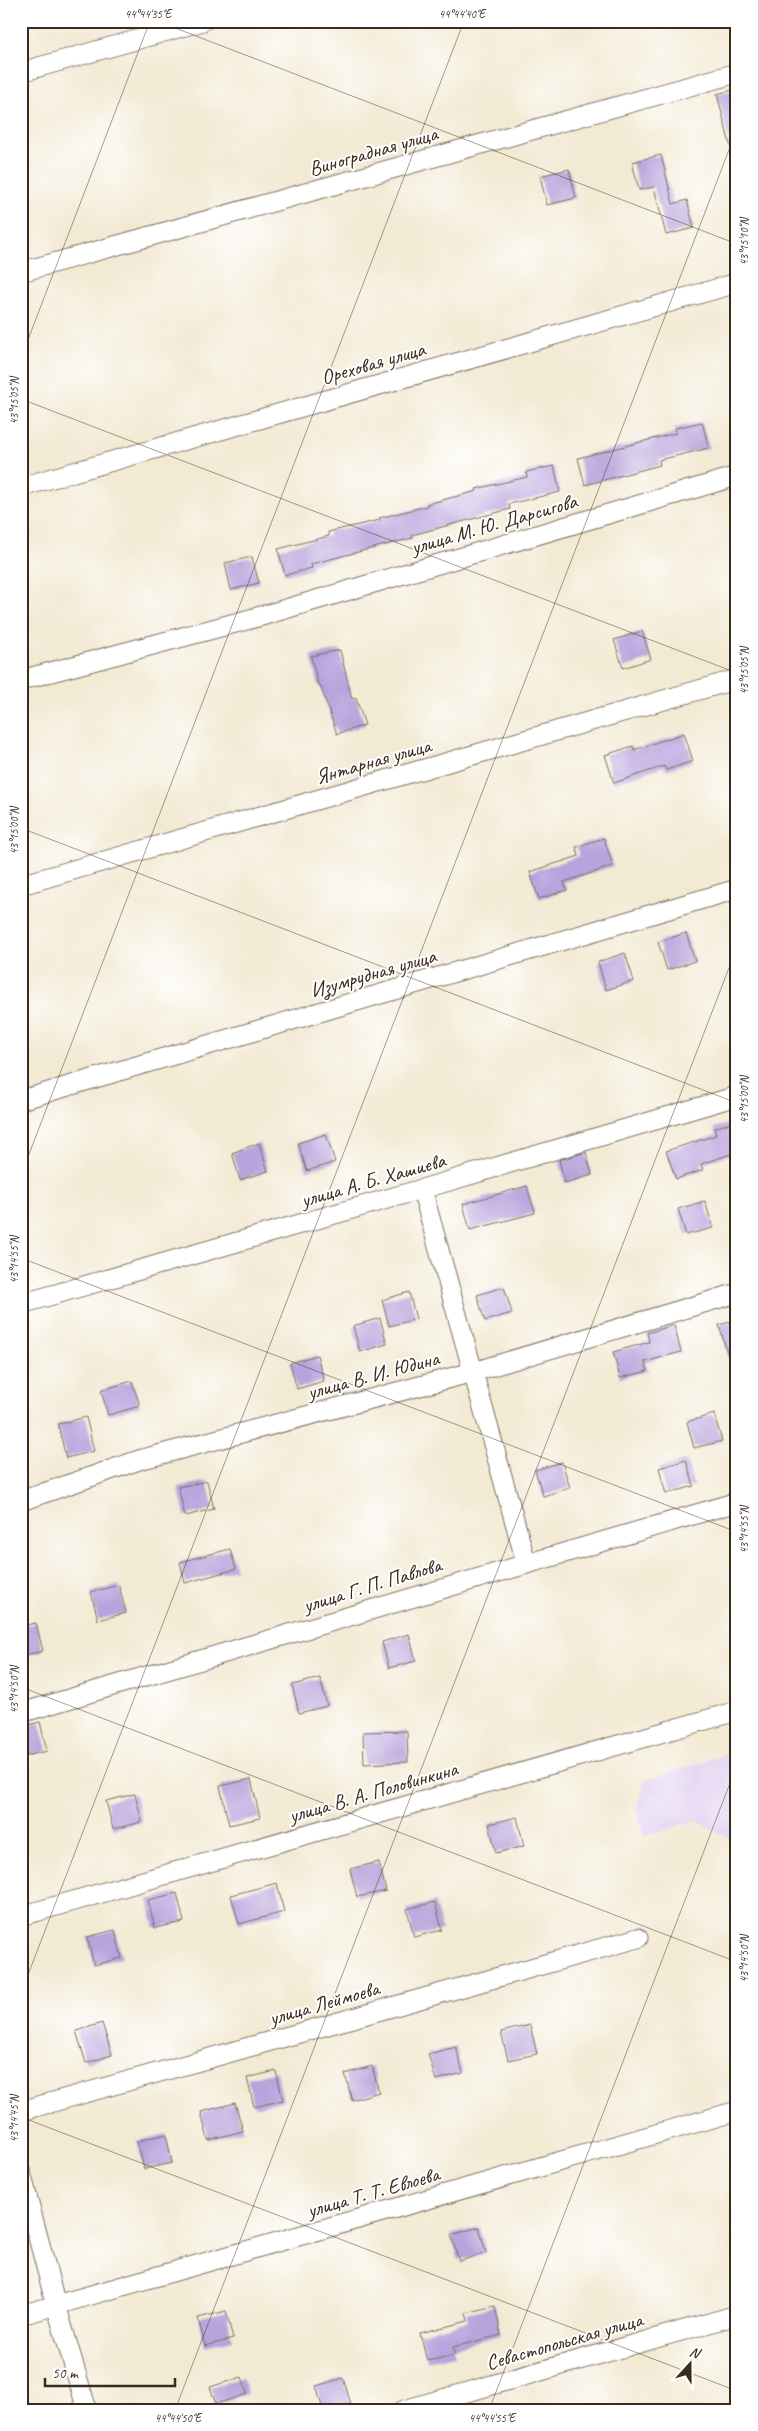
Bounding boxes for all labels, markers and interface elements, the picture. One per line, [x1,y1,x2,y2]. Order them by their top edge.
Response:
text: 44°44'35"E [125,6,173,22]
text: 44°44'40"E [439,6,487,22]
street label: Виноградная улица [306,120,442,182]
text: 43°15'10"N [736,217,752,266]
street label: Ореховая улица [318,335,430,390]
text: 43°15'05"N [6,376,22,425]
street label: улица М. Ю. Дарсигова [406,487,582,561]
text: 43°15'05"N [736,646,752,695]
street label: Янтарная улица [312,731,436,790]
text: 43°15'00"N [6,806,22,855]
street label: Изумрудная улица [307,942,441,1004]
text: 43°15'00"N [736,1075,752,1124]
street label: улица А. Б. Хашиева [296,1146,450,1214]
text: 43°14'55"N [6,1235,22,1284]
street label: улица В. И. Юдина [302,1345,443,1406]
text: 43°14'55"N [736,1505,752,1554]
street label: улица Г. П. Павлова [298,1551,446,1619]
text: 43°14'50"N [6,1665,22,1714]
street label: улица В. А. Половинкина [284,1755,462,1829]
text: 43°14'50"N [736,1934,752,1983]
street label: улица Леймоева [264,1974,384,2032]
text: 43°14'45"N [6,2094,22,2143]
street label: улица Т. Т. Евлоева [302,2160,444,2224]
street label: Севастопольская улица [483,2306,648,2376]
north arrow [666,2338,716,2388]
text: N [687,2343,704,2363]
scale bar [45,2356,175,2388]
text: 50 m [52,2364,79,2383]
text: 44°44'50"E [155,2410,203,2426]
text: 44°44'55"E [469,2410,517,2426]

